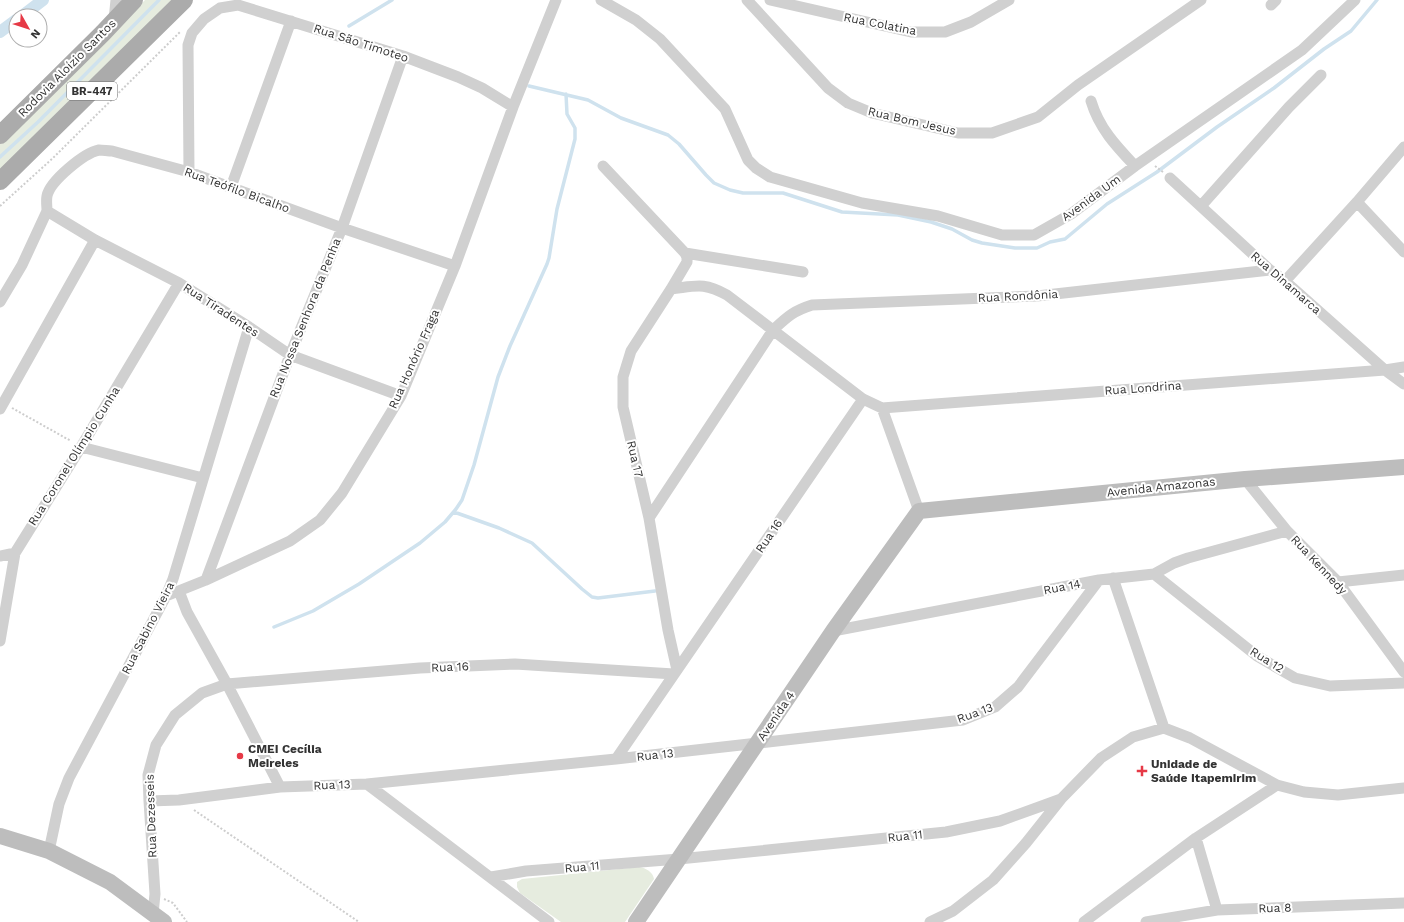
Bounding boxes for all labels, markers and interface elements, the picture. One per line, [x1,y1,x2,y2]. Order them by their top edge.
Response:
north arrow [8,8,48,48]
street label: Rua Colatina [842,10,918,38]
street label: Rodovia Aloízio Santos [15,16,119,120]
street label: Rua São Timoteo [312,21,410,65]
text: N [28,27,43,41]
road number: BR-447 [67,82,117,100]
street label: Rua Bom Jesus [867,104,957,138]
street label: Rua Teófilo Bicalho [182,164,292,216]
street label: Avenida Um [1059,172,1123,224]
street label: Rua Nossa Senhora da Penha [266,236,344,400]
street label: Rua Dinamarca [1248,249,1324,317]
street label: Rua Tiradentes [181,280,261,340]
street label: Rua Rondônia [977,287,1059,305]
street label: Rua Honório Fraga [386,307,442,411]
street label: Rua Londrina [1104,378,1182,398]
street label: Rua Coronel Olímpio Cunha [25,384,123,528]
street label: Rua 17 [624,439,646,479]
street label: Avenida Amazonas [1106,474,1216,500]
street label: Rua 16 [753,516,785,556]
street label: Rua Kennedy [1288,533,1350,598]
street label: Rua 14 [1042,577,1082,597]
street label: Rua Sabino Vieira [119,579,177,677]
street label: Rua 12 [1247,644,1287,676]
street label: Rua 16 [431,659,469,675]
street label: Avenida 4 [754,689,798,743]
street label: Rua 13 [955,700,995,726]
place label: CMEI Cecília Meireles [248,742,322,770]
street label: Rua 13 [636,746,674,764]
marker: CMEI Cecília Meireles [235,751,245,761]
place label: Unidade de Saúde Itapemirim [1151,757,1256,785]
marker: Unidade de Saúde Itapemirim [1136,765,1148,777]
street label: Rua Dezesseis [143,774,159,858]
street label: Rua 13 [313,777,351,793]
street label: Rua 11 [887,827,923,845]
street label: Rua 11 [564,859,600,875]
street label: Rua 8 [1258,900,1292,916]

